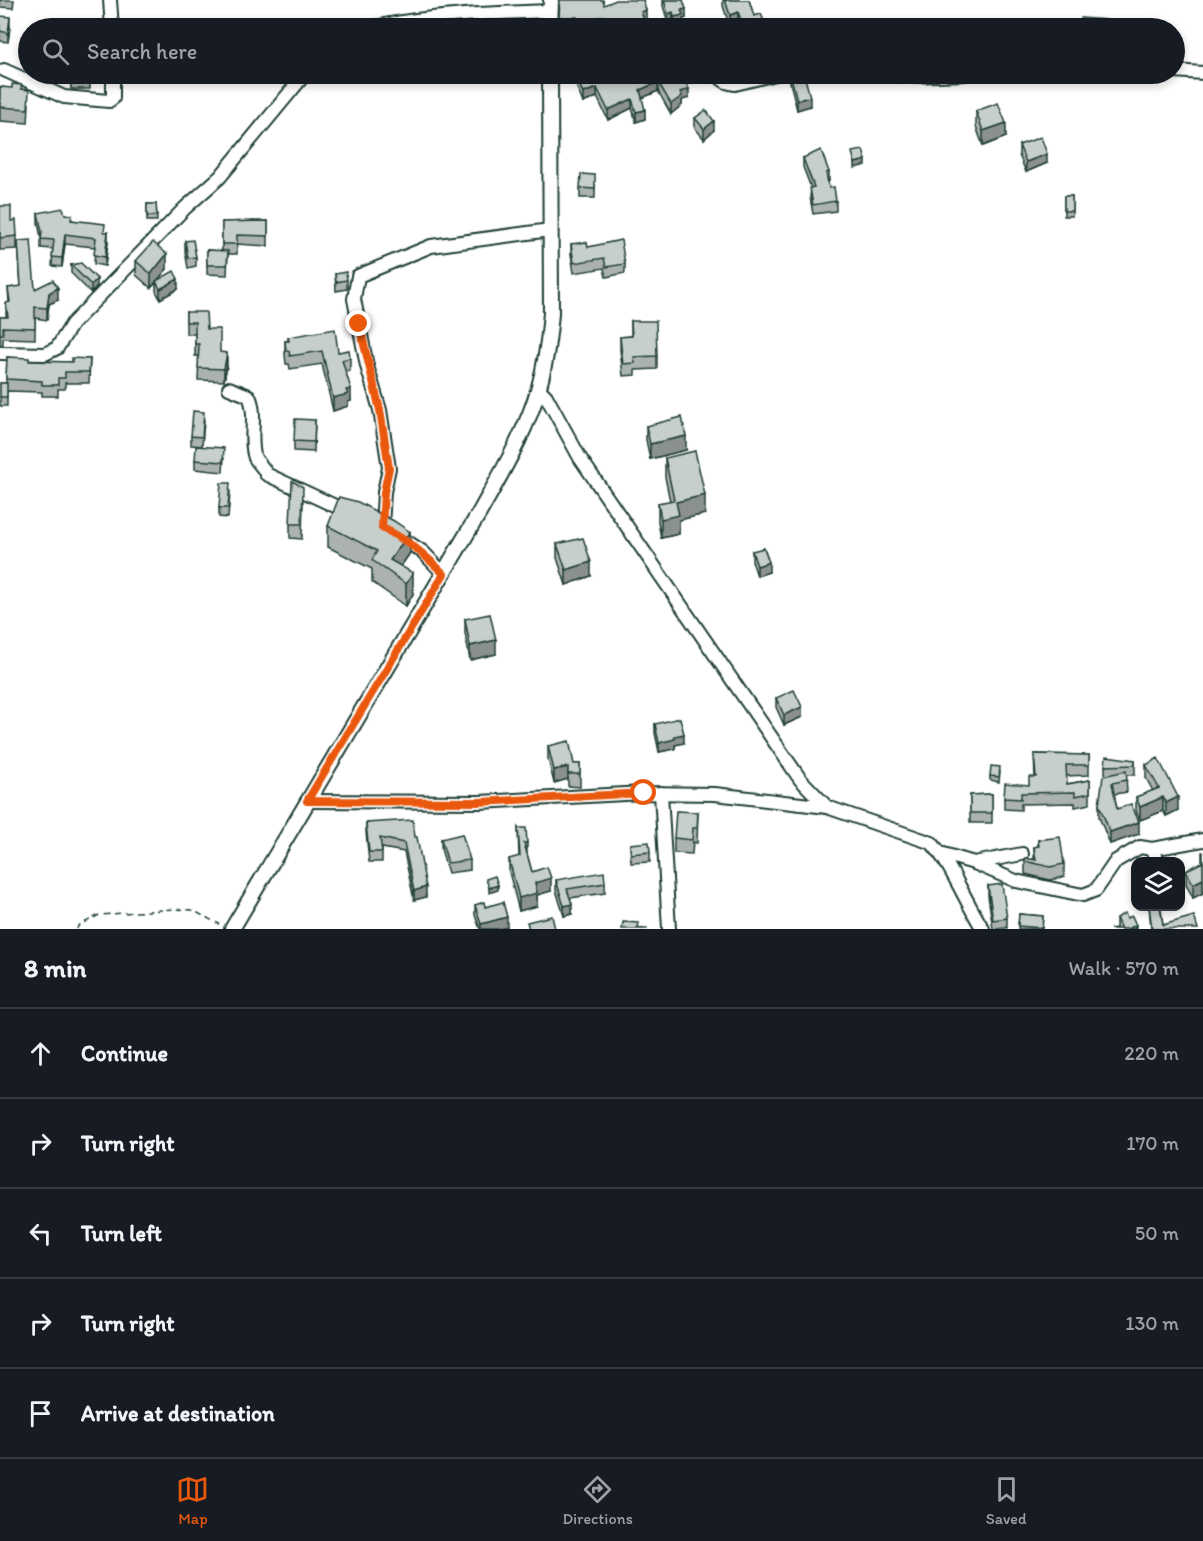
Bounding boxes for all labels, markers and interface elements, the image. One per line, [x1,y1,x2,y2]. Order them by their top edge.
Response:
search box [18,18,1185,84]
icon: search [39,35,72,68]
text: Search here [87,38,197,65]
route end [345,310,371,336]
route start [630,779,656,805]
map controls [1131,857,1185,911]
button: layers [1131,857,1185,911]
text: 8 min [24,952,86,984]
text: Walk · 570 m [1068,956,1179,980]
icon: ahead [24,1037,57,1070]
text: Continue [81,1040,168,1067]
text: 220 m [1124,1041,1179,1065]
icon: right [24,1127,57,1160]
text: Turn right [81,1130,175,1157]
text: 170 m [1126,1131,1179,1155]
icon: left [24,1217,57,1250]
text: Turn left [81,1220,162,1247]
text: 50 m [1135,1221,1179,1245]
icon: right [24,1307,57,1340]
text: Turn right [81,1310,175,1337]
text: 130 m [1125,1311,1179,1335]
icon: arrive [24,1397,57,1430]
text: Arrive at destination [81,1400,275,1427]
tab: Map [176,1473,209,1528]
tab: Directions [562,1473,633,1528]
tab: Saved [986,1473,1027,1528]

